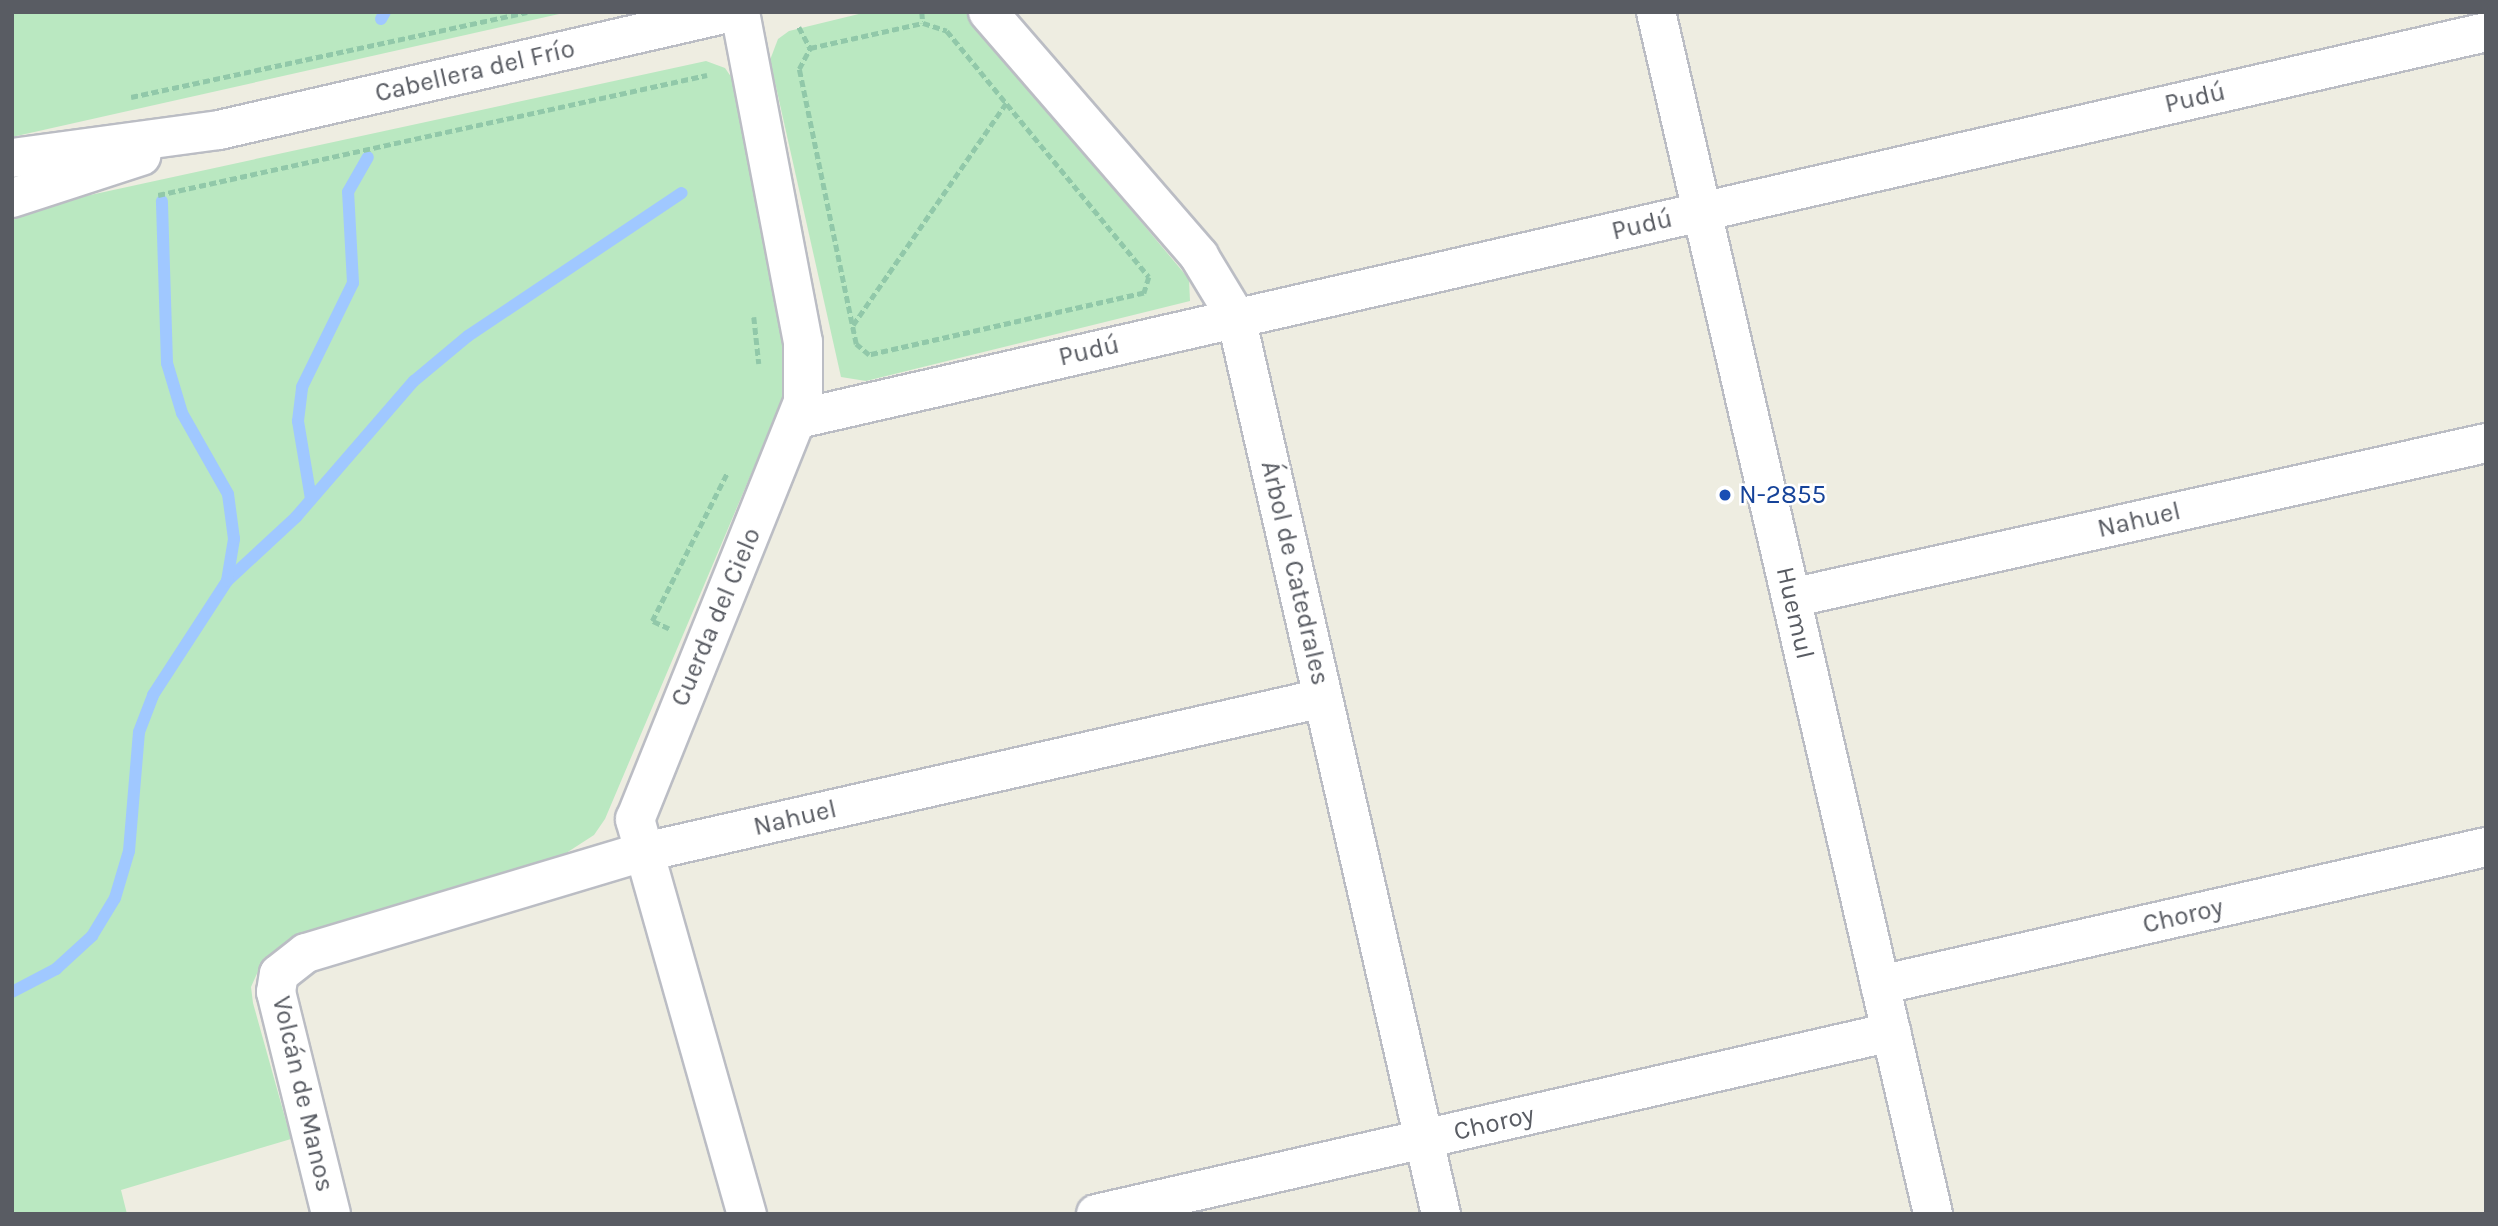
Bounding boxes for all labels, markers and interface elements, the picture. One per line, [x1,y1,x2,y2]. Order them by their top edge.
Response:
street label: Cabellera del Frío [372,33,578,109]
street label: Pudú [2162,76,2228,120]
street label: Pudú [1609,203,1675,247]
street label: Pudú [1056,329,1122,373]
street label: Árbol de Catedrales [1254,458,1336,688]
place label: N-2855 [1739,479,1826,511]
marker: N-2855 [1717,487,1733,503]
street label: Nahuel [2094,495,2184,545]
street label: Cuerda del Cielo [664,523,768,711]
street label: Huemul [1769,564,1821,662]
street label: Nahuel [750,793,840,843]
street label: Choroy [2140,892,2226,940]
street label: Volcán de Manos [265,993,341,1195]
street label: Choroy [1451,1099,1537,1147]

